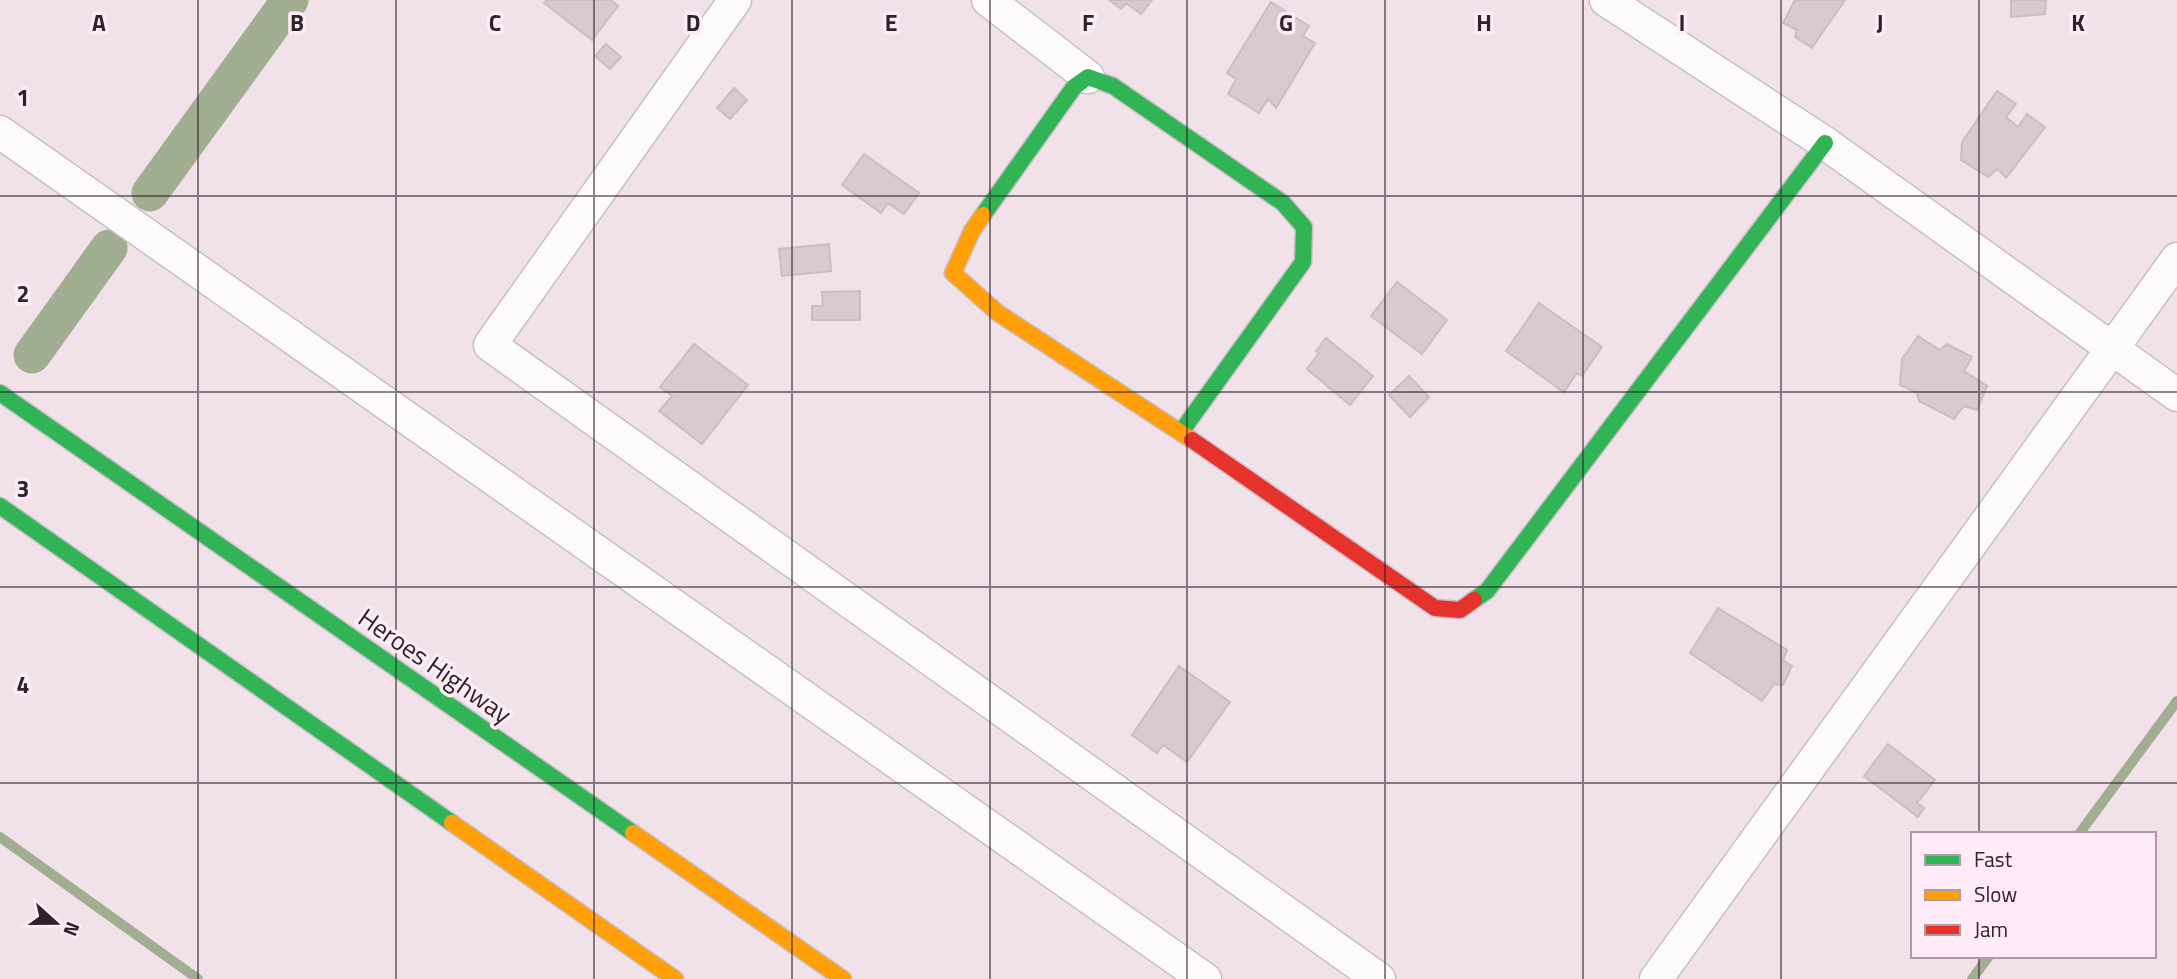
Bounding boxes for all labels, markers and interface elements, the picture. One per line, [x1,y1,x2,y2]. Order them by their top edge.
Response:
text: A [92,5,106,40]
text: B [290,5,304,40]
text: C [489,5,501,40]
text: D [686,5,700,40]
text: E [885,5,897,40]
text: F [1082,5,1094,40]
text: G [1279,5,1293,40]
text: H [1476,5,1492,40]
text: I [1679,5,1685,40]
text: J [1877,5,1883,40]
text: K [2071,5,2085,40]
text: 1 [17,80,29,115]
text: 2 [17,276,29,311]
text: 3 [17,471,29,506]
street label: Heroes Highway [351,598,520,733]
text: 4 [17,667,29,702]
legend [1911,832,2156,958]
text: Fast [1974,843,2013,875]
text: Slow [1974,878,2017,910]
north arrow [21,888,91,958]
text: Jam [1974,913,2008,945]
text: N [56,918,88,941]

